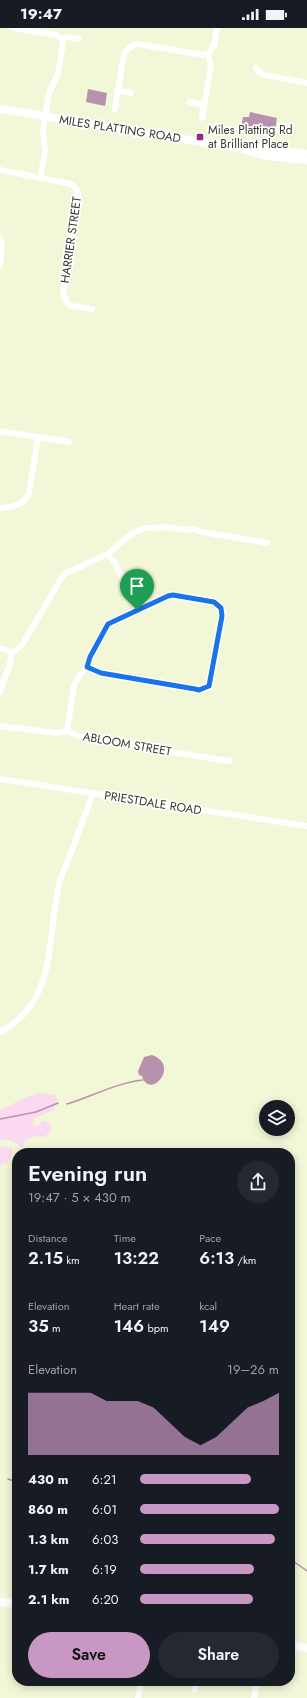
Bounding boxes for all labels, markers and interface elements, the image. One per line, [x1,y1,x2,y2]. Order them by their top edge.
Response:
text: 19:47 [20,3,62,25]
street label: MILES PLATTING ROAD [58,111,182,147]
place label: Miles Platting Rd at Brilliant Place [208,121,293,153]
marker: Miles Platting Rd at Brilliant Place [195,132,205,142]
street label: HARRIER STREET [56,195,86,285]
pin [120,569,154,610]
icon: arrive [126,575,148,597]
street label: ABLOOM STREET [81,727,173,761]
street label: PRIESTDALE ROAD [103,786,203,820]
map controls [259,1100,295,1136]
button: layers [259,1100,295,1136]
text: Evening run [28,1157,147,1189]
button: share [237,1161,279,1203]
text: 19:47 · 5 × 430 m [28,1188,131,1207]
text: Distance [28,1230,67,1246]
text: Time [114,1230,136,1246]
text: Pace [199,1230,221,1246]
text: 2.15 [28,1246,63,1270]
text: 13:22 [114,1246,159,1270]
text: 6:13 [199,1246,234,1270]
text: km [63,1252,80,1268]
text: /km [234,1252,256,1268]
text: Elevation [28,1298,70,1314]
text: Heart rate [114,1298,160,1314]
text: kcal [199,1298,217,1314]
text: 35 [28,1314,49,1338]
text: 146 [114,1314,144,1338]
text: 149 [199,1314,230,1338]
text: m [49,1320,61,1336]
text: bpm [144,1320,169,1336]
text: Elevation [28,1360,77,1379]
text: 19–26 m [227,1360,279,1379]
text: 430 m [28,1470,68,1489]
text: 6:21 [92,1470,117,1489]
text: 860 m [28,1500,68,1519]
text: 6:01 [92,1500,117,1519]
text: 1.3 km [28,1530,69,1549]
text: 6:03 [92,1530,118,1549]
text: 1.7 km [28,1560,69,1579]
text: 6:19 [92,1560,117,1579]
text: 2.1 km [28,1590,69,1609]
text: 6:20 [92,1590,119,1609]
button: Save [28,1632,150,1678]
button: Share [158,1632,279,1678]

